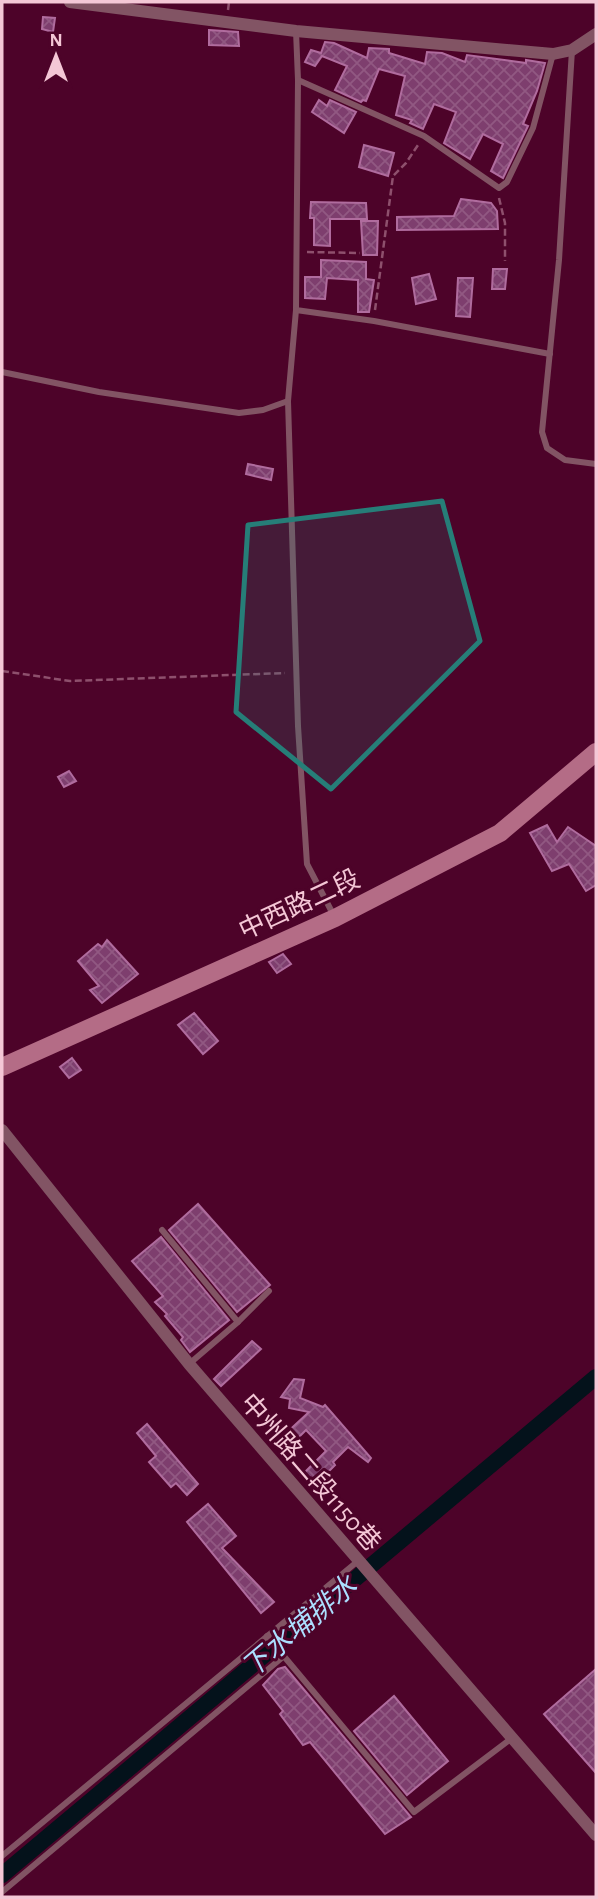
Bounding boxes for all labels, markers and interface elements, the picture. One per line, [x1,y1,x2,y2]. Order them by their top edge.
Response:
north arrow [21,21,91,91]
text: N [49,31,63,50]
street label: 中西路二段 [234,864,364,944]
street label: 中州路二段1150巷 [235,1388,387,1556]
water label: 下水埔排水 [236,1569,364,1683]

